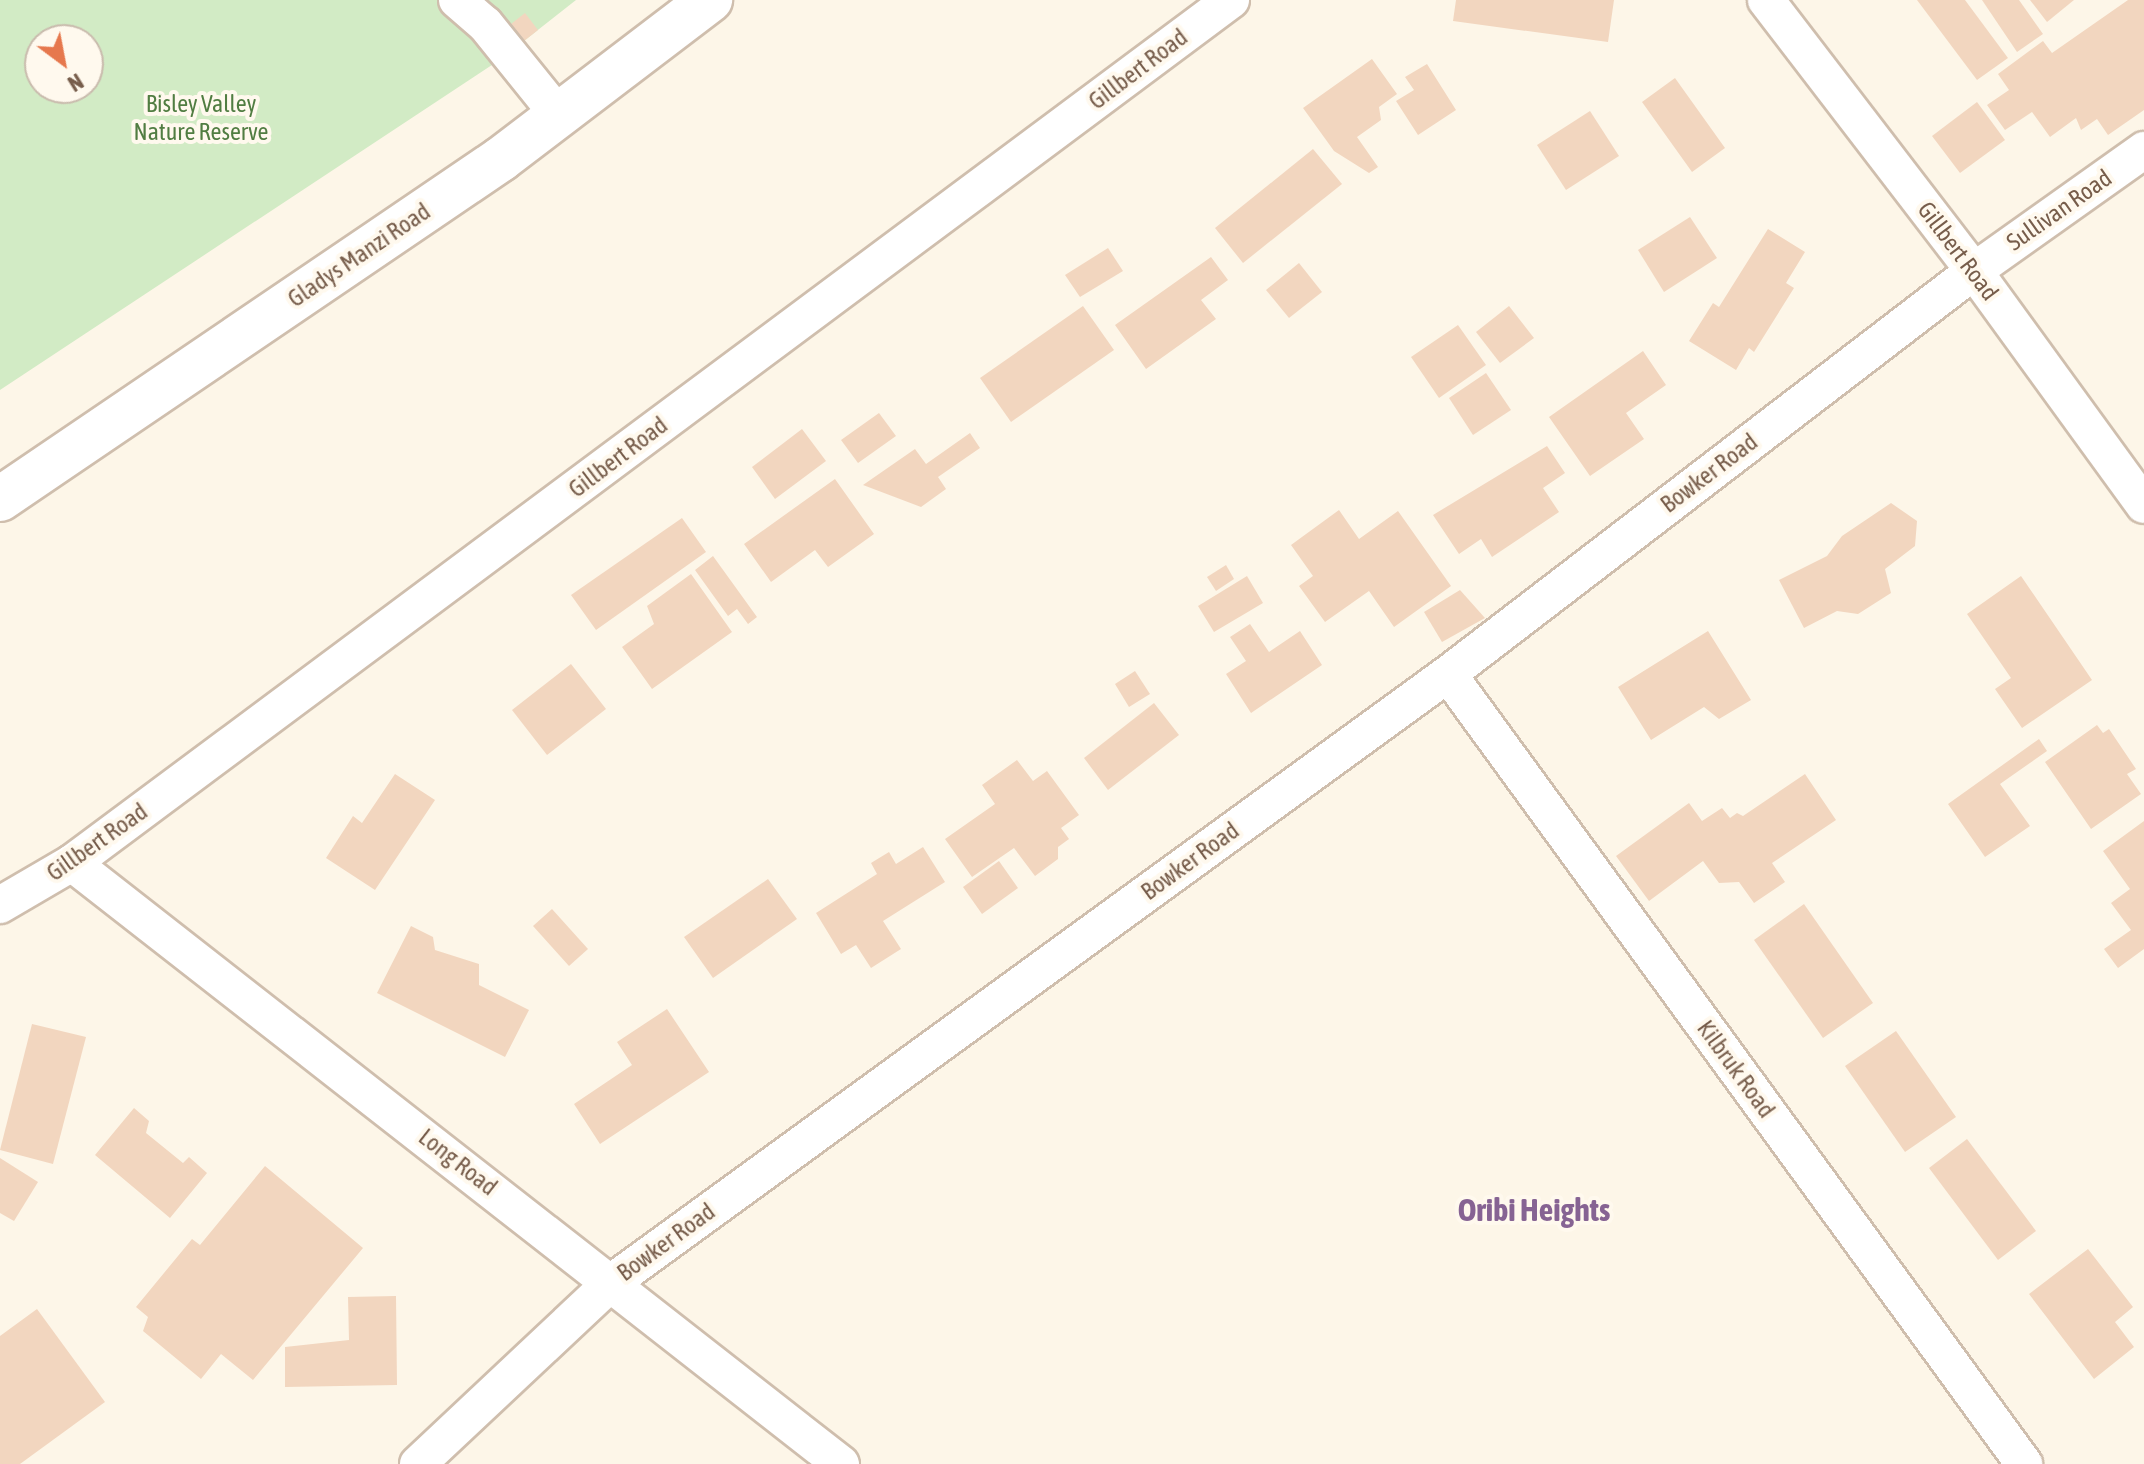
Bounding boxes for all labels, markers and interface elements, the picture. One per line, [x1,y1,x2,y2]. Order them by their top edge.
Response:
street label: Gillbert Road [1083,23,1193,115]
north arrow [24,24,104,104]
text: N [63,68,88,97]
park label: Bisley Valley Nature Reserve [134,90,268,146]
street label: Sullivan Road [2001,163,2117,257]
street label: Gillbert Road [1912,196,2004,306]
street label: Gladys Manzi Road [282,197,436,313]
street label: Gillbert Road [563,411,673,503]
street label: Bowker Road [1655,427,1763,519]
street label: Gillbert Road [41,797,153,887]
street label: Bowker Road [1135,816,1245,906]
street label: Kilbruk Road [1691,1015,1781,1123]
street label: Long Road [413,1122,503,1202]
district label: Oribi Heights [1458,1191,1610,1229]
street label: Bowker Road [611,1197,721,1287]

